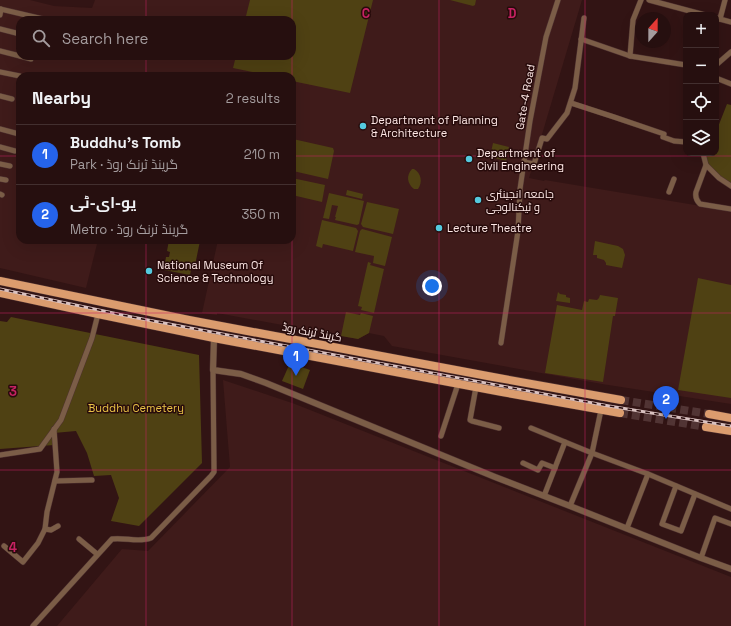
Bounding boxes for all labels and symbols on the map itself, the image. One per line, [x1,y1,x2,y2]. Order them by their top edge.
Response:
text: C [362,5,370,22]
text: D [508,5,517,22]
north arrow [635,12,671,48]
street label: Gate-4 Road [512,63,538,131]
place label: Department of Planning & Architecture [371,113,498,140]
marker: Department of Planning & Architecture [358,121,368,131]
place label: Department of Civil Engineering [477,146,564,173]
marker: Department of Civil Engineering [464,154,474,164]
place label: جامعہ انجینئری و ٹیکنالوجی [486,187,554,214]
marker: جامعہ انجینئری و ٹیکنالوجی [473,195,483,205]
place label: Lecture Theatre [447,221,532,235]
marker: Lecture Theatre [434,223,444,233]
place label: National Museum Of Science & Technology [157,258,273,285]
marker: National Museum Of Science & Technology [144,266,154,276]
your location [422,276,442,296]
street label: گرینڈ ٹرنک روڈ [281,319,343,345]
pin: 1 [283,343,309,376]
text: 3 [9,383,17,400]
pin: 2 [653,386,679,419]
park label: Buddhu Cemetery [88,401,184,415]
text: 4 [9,539,17,556]

